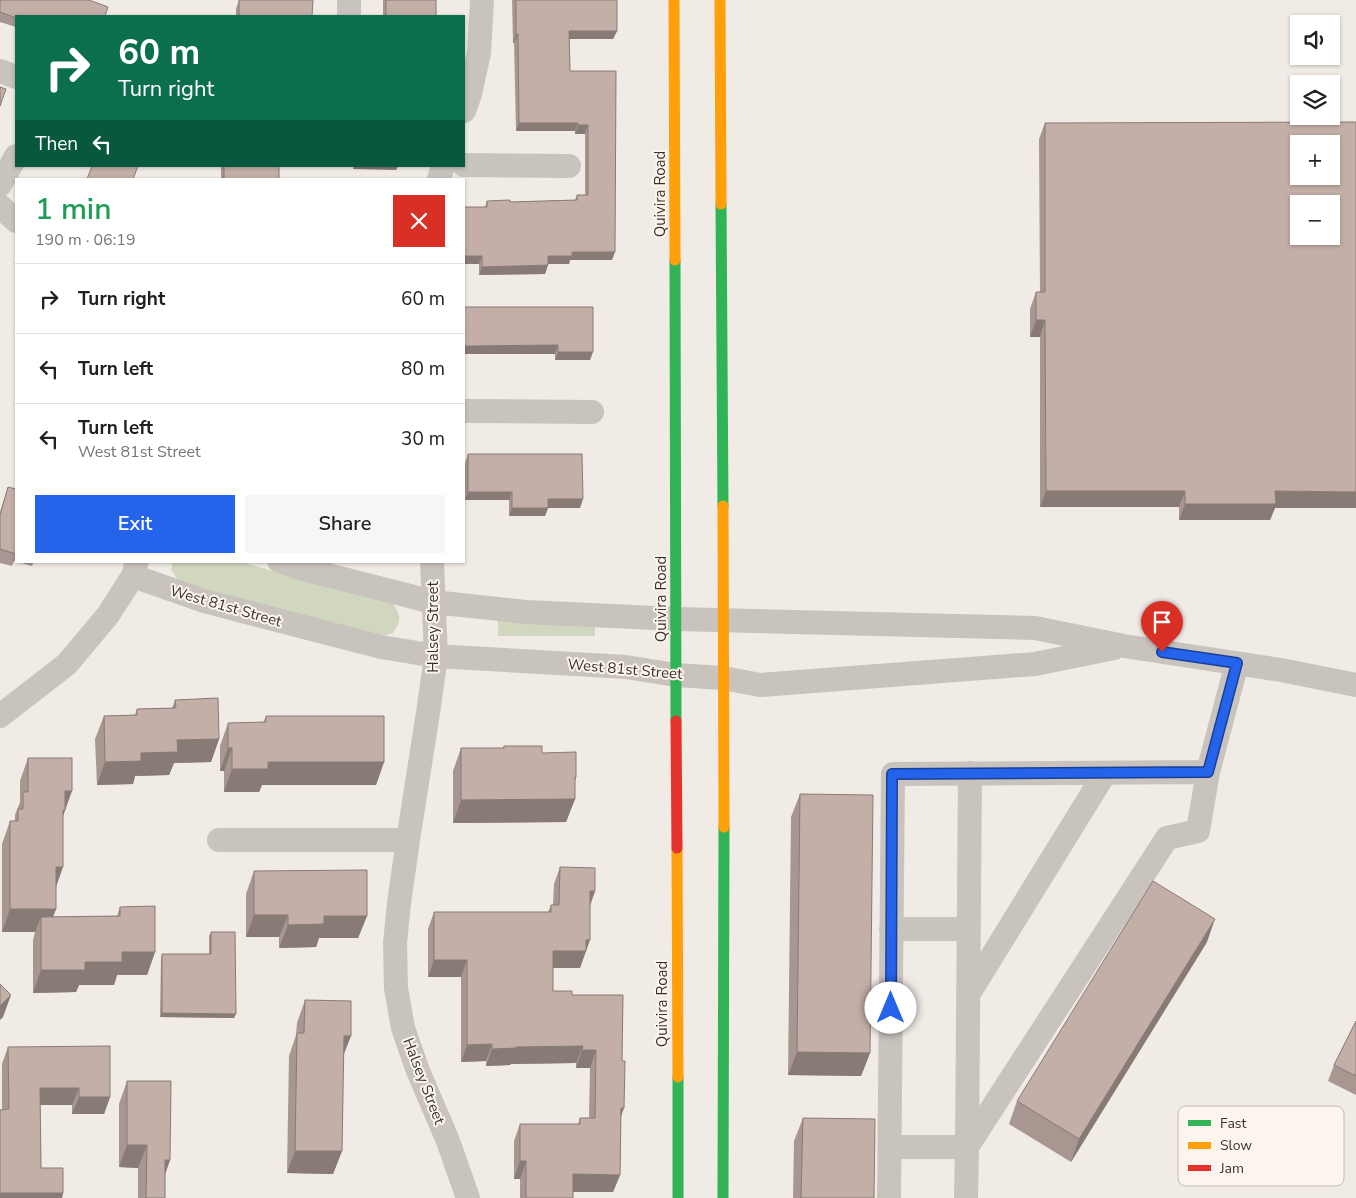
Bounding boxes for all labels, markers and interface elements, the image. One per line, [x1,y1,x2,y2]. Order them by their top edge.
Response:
map controls [1290,15,1340,245]
button: sound [1290,15,1340,65]
text: 60 m [118,29,200,76]
icon: right [35,35,100,100]
text: Turn right [118,74,214,104]
button: layers [1290,75,1340,125]
icon: left [88,130,116,158]
text: Then [35,131,78,157]
button: + [1290,135,1340,185]
street label: Quivira Road [650,151,670,237]
text: 1 min [35,189,111,230]
button: close [393,195,445,247]
button: − [1290,195,1340,245]
text: 190 m · 06:19 [35,229,136,251]
icon: right [35,285,63,313]
text: Turn right [78,286,165,312]
text: 60 m [401,286,445,312]
icon: left [35,355,63,383]
text: Turn left [78,356,153,382]
text: 80 m [401,356,445,382]
text: Turn left [78,415,153,441]
icon: left [35,425,63,453]
text: 30 m [401,426,445,452]
text: West 81st Street [78,441,201,463]
button: Exit [35,495,235,553]
button: Share [245,495,445,553]
street label: Quivira Road [651,556,671,642]
street label: West 81st Street [168,581,285,632]
street label: Halsey Street [423,581,443,673]
pin [1141,601,1183,652]
icon: arrive [1148,608,1176,636]
street label: West 81st Street [567,654,684,684]
street label: Quivira Road [652,961,672,1047]
position arrow [864,981,916,1033]
street label: Halsey Street [398,1035,450,1128]
legend [1178,1106,1344,1186]
text: Fast [1220,1114,1246,1133]
text: Slow [1220,1136,1252,1155]
text: Jam [1219,1159,1244,1178]

